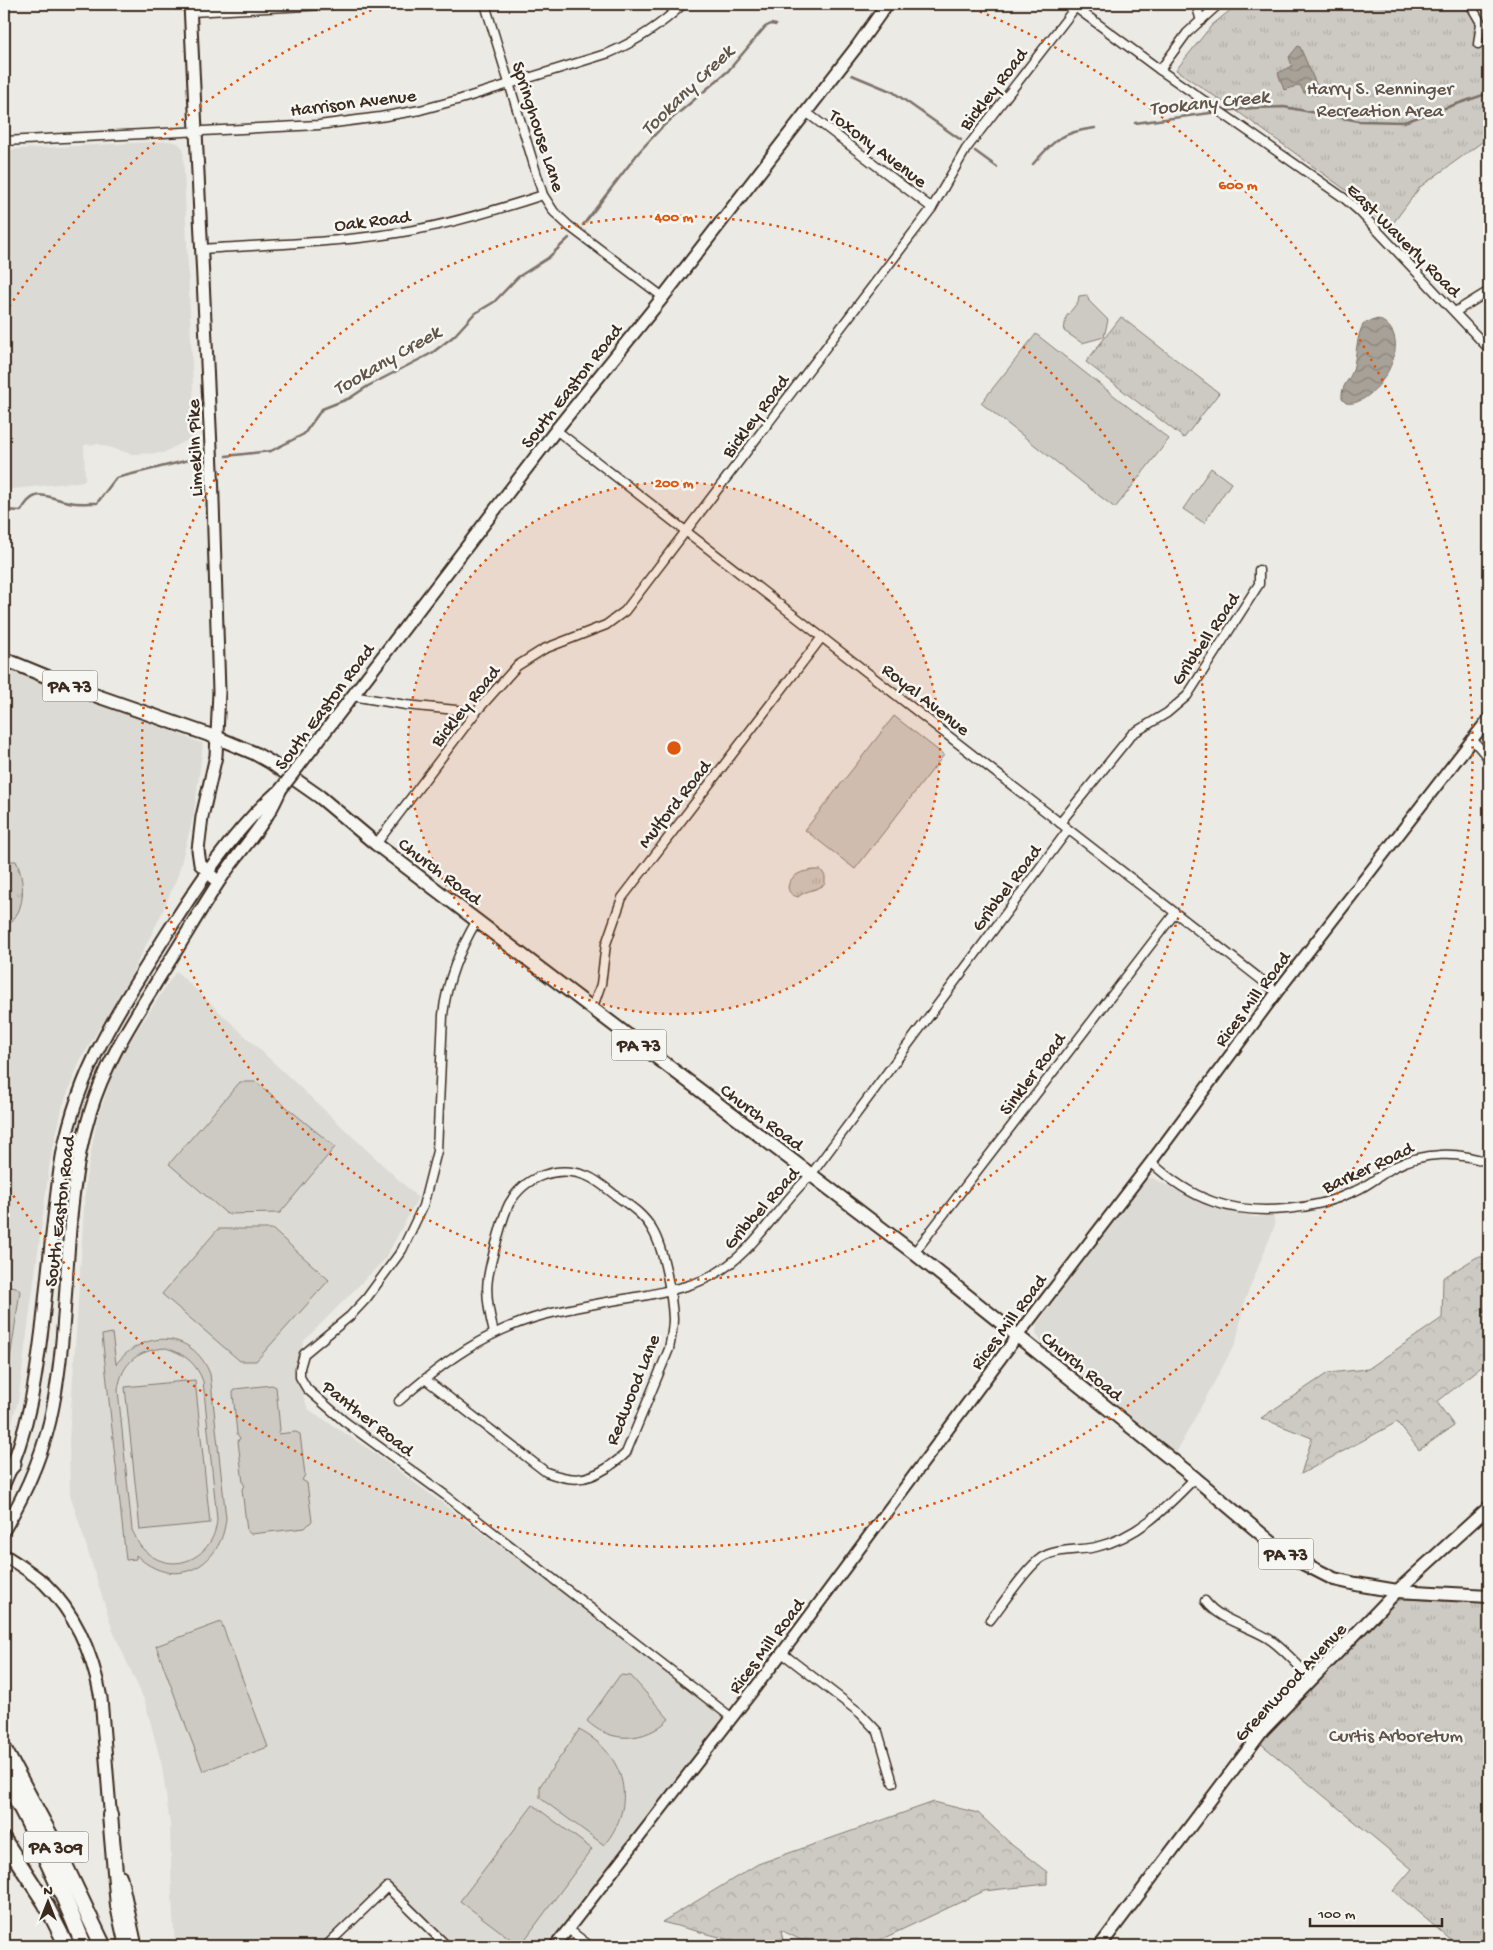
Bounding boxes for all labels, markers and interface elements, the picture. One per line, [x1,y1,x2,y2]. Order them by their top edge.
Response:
water label: Tookany Creek [637,40,741,141]
street label: Bickley Road [955,43,1035,137]
street label: Springhouse Lane [505,59,569,195]
park label: Harry S. Renninger Recreation Area [1307,79,1455,124]
street label: Harrison Avenue [289,85,418,124]
water label: Tookany Creek [1148,87,1272,122]
street label: Toxony Avenue [822,105,931,194]
text: 600 m [1219,177,1258,195]
street label: East Waverly Road [1340,179,1466,305]
street label: Oak Road [333,206,414,239]
text: 400 m [654,209,694,227]
street label: South Easton Road [517,319,630,454]
water label: Tookany Creek [330,321,447,402]
street label: Bickley Road [717,370,797,464]
street label: Limekiln Pike [183,399,210,497]
text: 200 m [655,475,694,493]
street label: Gribbell Road [1167,588,1247,691]
street label: South Easton Road [271,639,382,776]
street label: Royal Avenue [876,659,974,742]
street label: Bickley Road [426,660,508,753]
road number: PA 73 [42,670,98,701]
centre of rings [665,739,683,757]
street label: Mulford Road [634,755,719,854]
street label: Church Road [393,834,487,913]
street label: Gribbel Road [968,840,1049,937]
street label: Rices Mill Road [1210,946,1298,1052]
street label: Sinkler Road [995,1028,1073,1121]
road number: PA 73 [612,1030,666,1060]
street label: Church Road [715,1080,809,1159]
street label: South Easton Road [41,1133,82,1288]
street label: Barker Road [1318,1137,1419,1201]
street label: Gribbel Road [720,1162,807,1255]
street label: Rices Mill Road [966,1269,1054,1375]
street label: Church Road [1035,1328,1128,1409]
street label: Redwood Lane [602,1331,667,1449]
street label: Panther Road [315,1376,419,1464]
road number: PA 73 [1258,1538,1314,1570]
street label: Rices Mill Road [724,1593,812,1699]
street label: Greenwood Avenue [1230,1619,1353,1748]
park label: Curtis Arboretum [1329,1726,1463,1749]
road number: PA 309 [23,1831,88,1862]
north arrow [22,1878,72,1928]
text: N [43,1883,53,1900]
scale bar [1310,1895,1443,1927]
text: 100 m [1317,1906,1356,1924]

